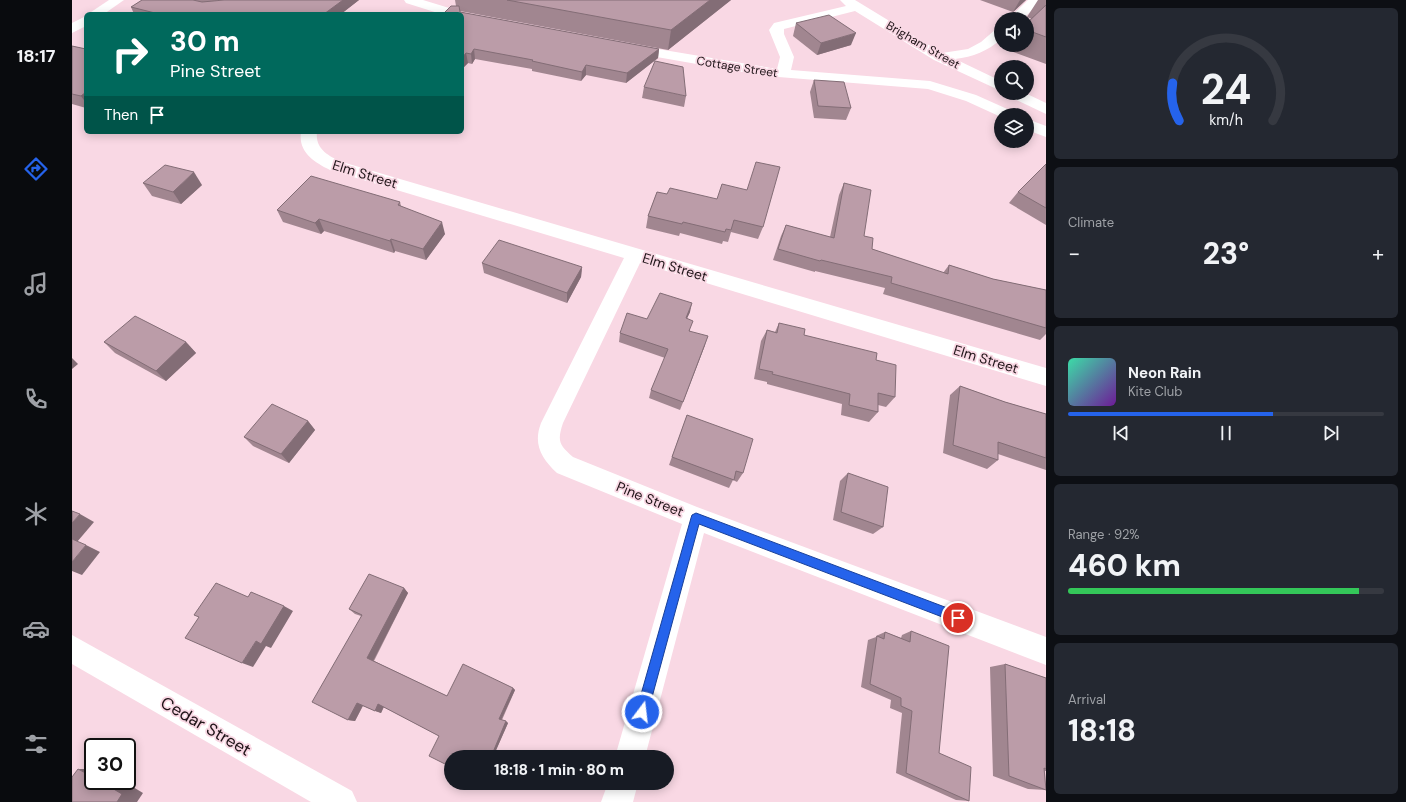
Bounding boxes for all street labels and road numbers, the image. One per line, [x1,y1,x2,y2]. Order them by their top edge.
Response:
street label: Brigham Street [883,17,963,73]
street label: Cottage Street [695,53,779,81]
street label: Elm Street [330,156,400,192]
street label: Elm Street [640,249,710,285]
street label: Elm Street [951,341,1021,377]
street label: Pine Street [614,477,686,521]
street label: Cedar Street [157,691,255,761]

